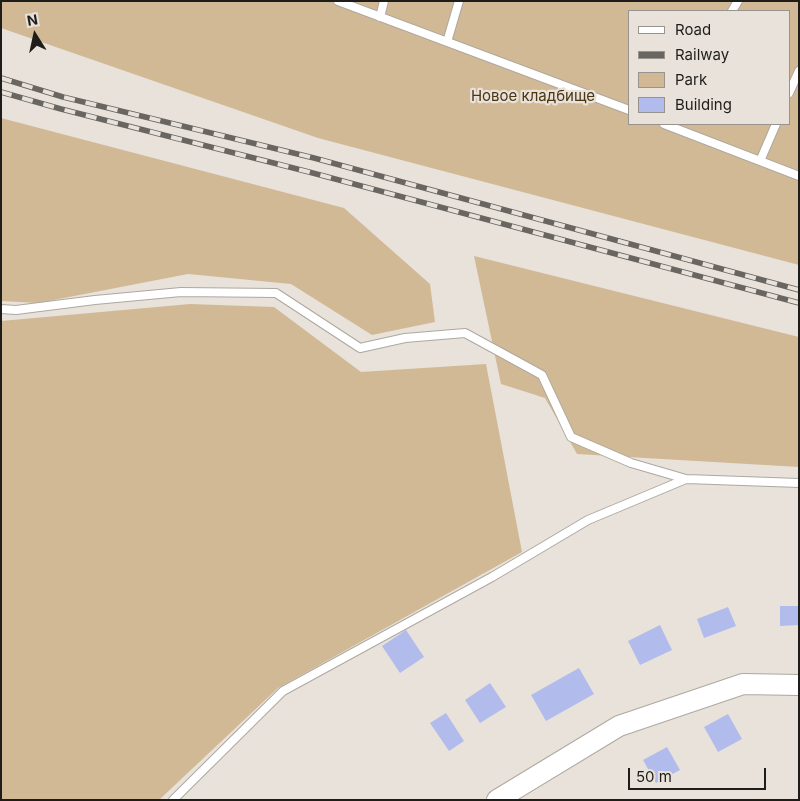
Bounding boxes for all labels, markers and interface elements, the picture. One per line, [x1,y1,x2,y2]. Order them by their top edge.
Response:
north arrow [10,10,60,60]
text: N [26,10,39,29]
legend [628,10,790,125]
text: Road [675,20,711,39]
text: Railway [675,45,729,64]
text: Park [675,70,707,89]
park label: Новое кладбище [471,87,595,105]
text: Building [675,95,732,114]
scale bar [630,758,768,790]
text: 50 m [636,767,672,786]

